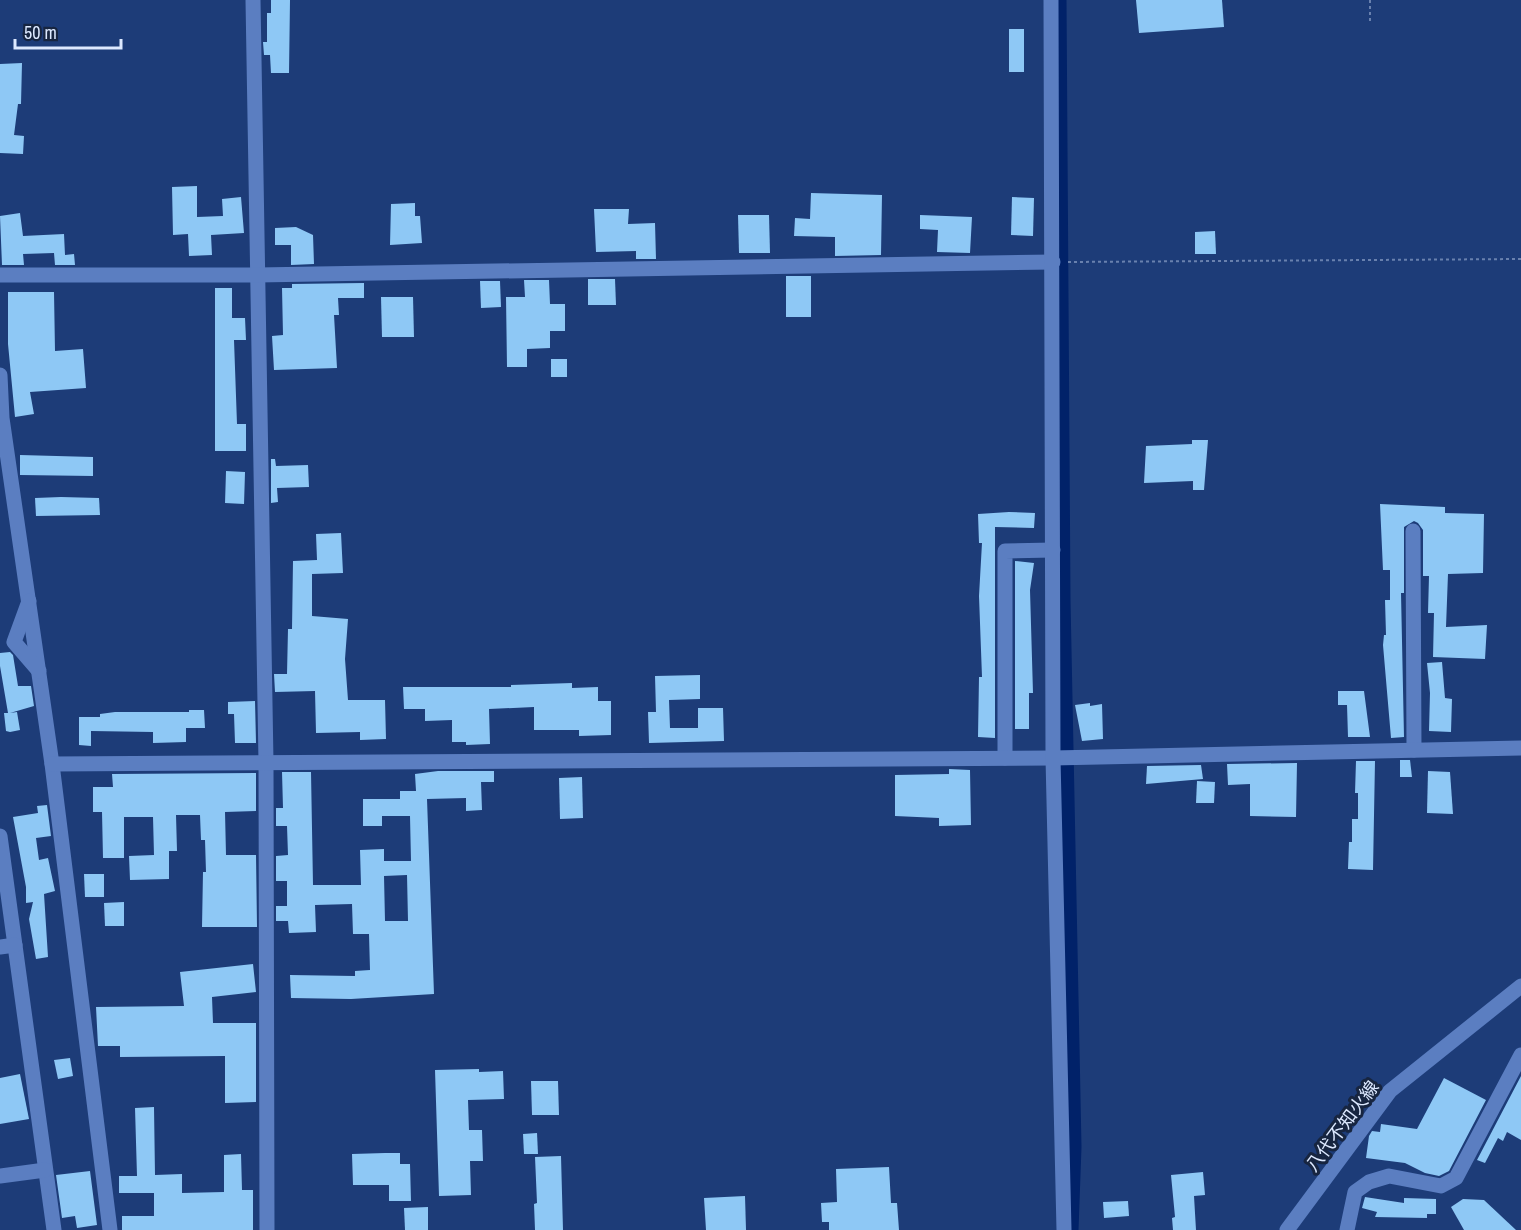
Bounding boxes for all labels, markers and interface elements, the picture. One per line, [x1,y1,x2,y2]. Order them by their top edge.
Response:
scale bar [15,12,122,50]
text: 50 m [24,20,57,45]
street label: 八代不知火線 [1300,1075,1384,1177]

